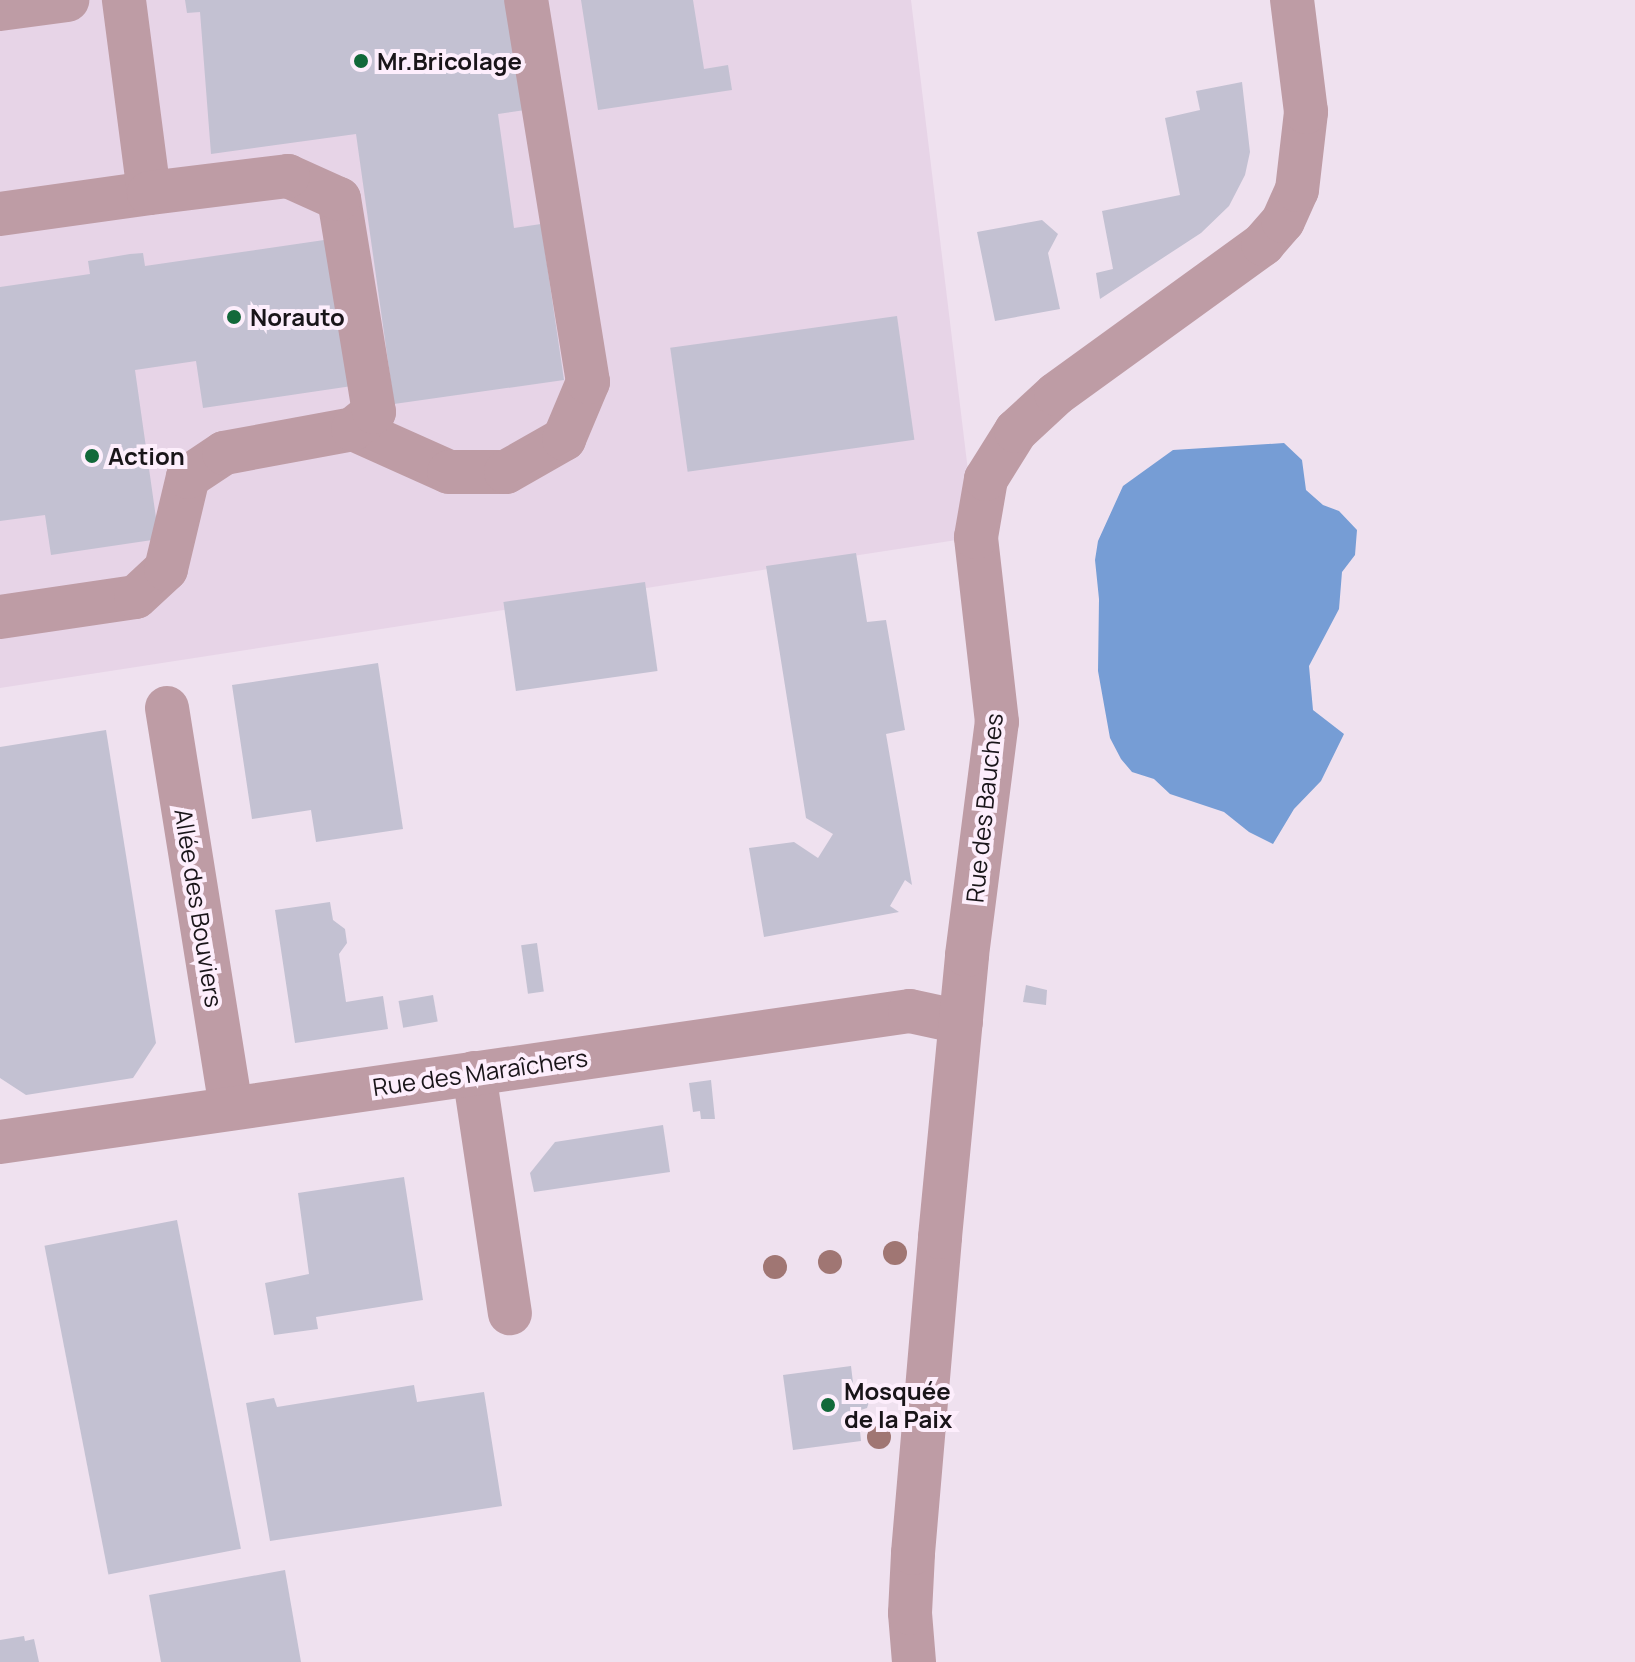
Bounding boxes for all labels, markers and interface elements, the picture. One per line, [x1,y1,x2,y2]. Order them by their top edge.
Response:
place label: Mr.Bricolage [377,47,522,75]
marker: Mr.Bricolage [352,52,370,70]
place label: Norauto [250,303,345,331]
marker: Norauto [225,308,243,326]
place label: Action [108,442,185,470]
marker: Action [83,447,101,465]
street label: Rue des Bauches [960,712,1008,904]
street label: Allée des Bouviers [169,807,229,1009]
street label: Rue des Maraîchers [371,1043,589,1101]
place label: Mosquée de la Paix [844,1377,952,1433]
marker: Mosquée de la Paix [819,1396,837,1414]

